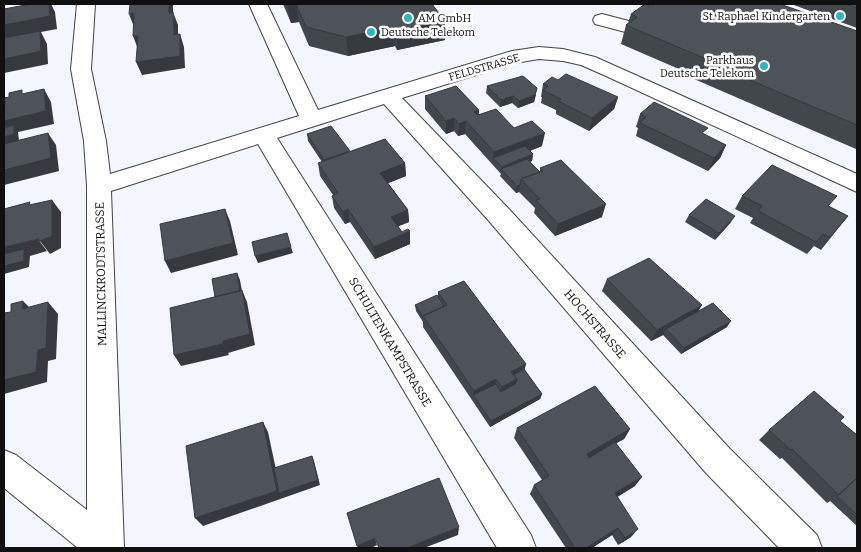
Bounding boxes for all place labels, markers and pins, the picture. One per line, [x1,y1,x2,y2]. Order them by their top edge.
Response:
place label: St. Raphael Kindergarten [702,10,830,23]
marker: St. Raphael Kindergarten [834,10,846,22]
marker: AM GmbH [402,12,414,24]
place label: AM GmbH [418,12,471,25]
marker: Deutsche Telekom [365,26,377,38]
place label: Deutsche Telekom [381,26,476,39]
place label: Parkhaus Deutsche Telekom [660,54,754,80]
marker: Parkhaus Deutsche Telekom [758,60,770,72]

